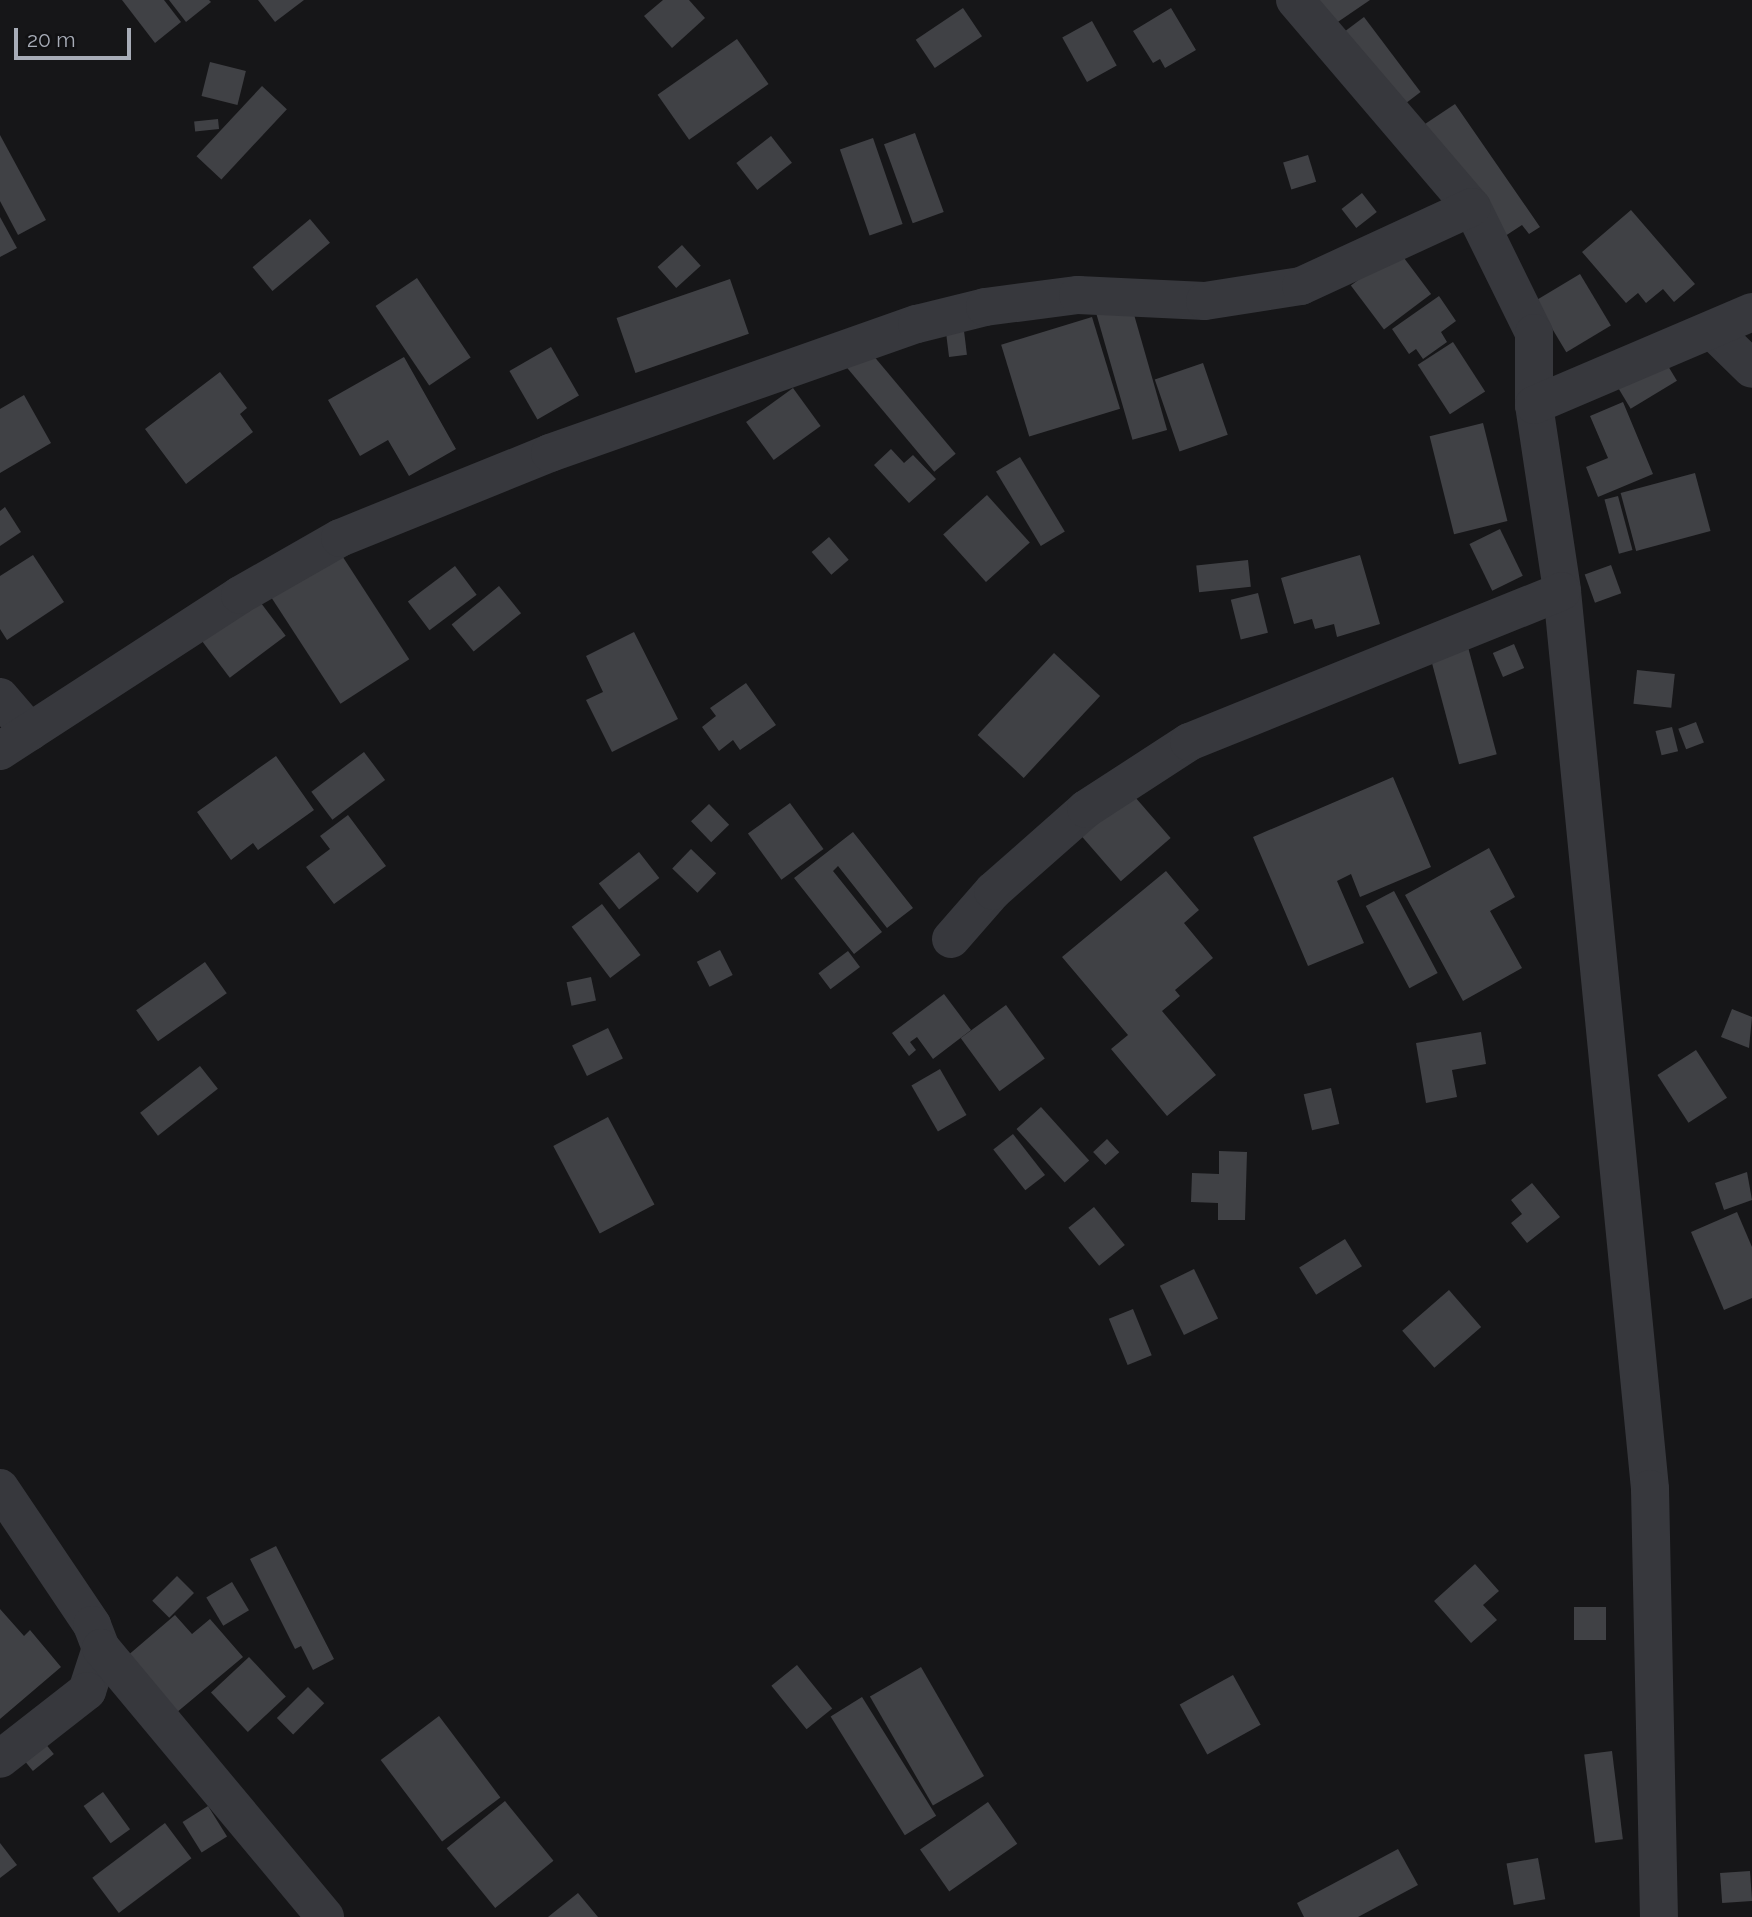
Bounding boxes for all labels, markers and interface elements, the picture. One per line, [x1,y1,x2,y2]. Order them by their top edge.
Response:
scale bar [18,14,135,58]
text: 20 m [27,27,75,52]

